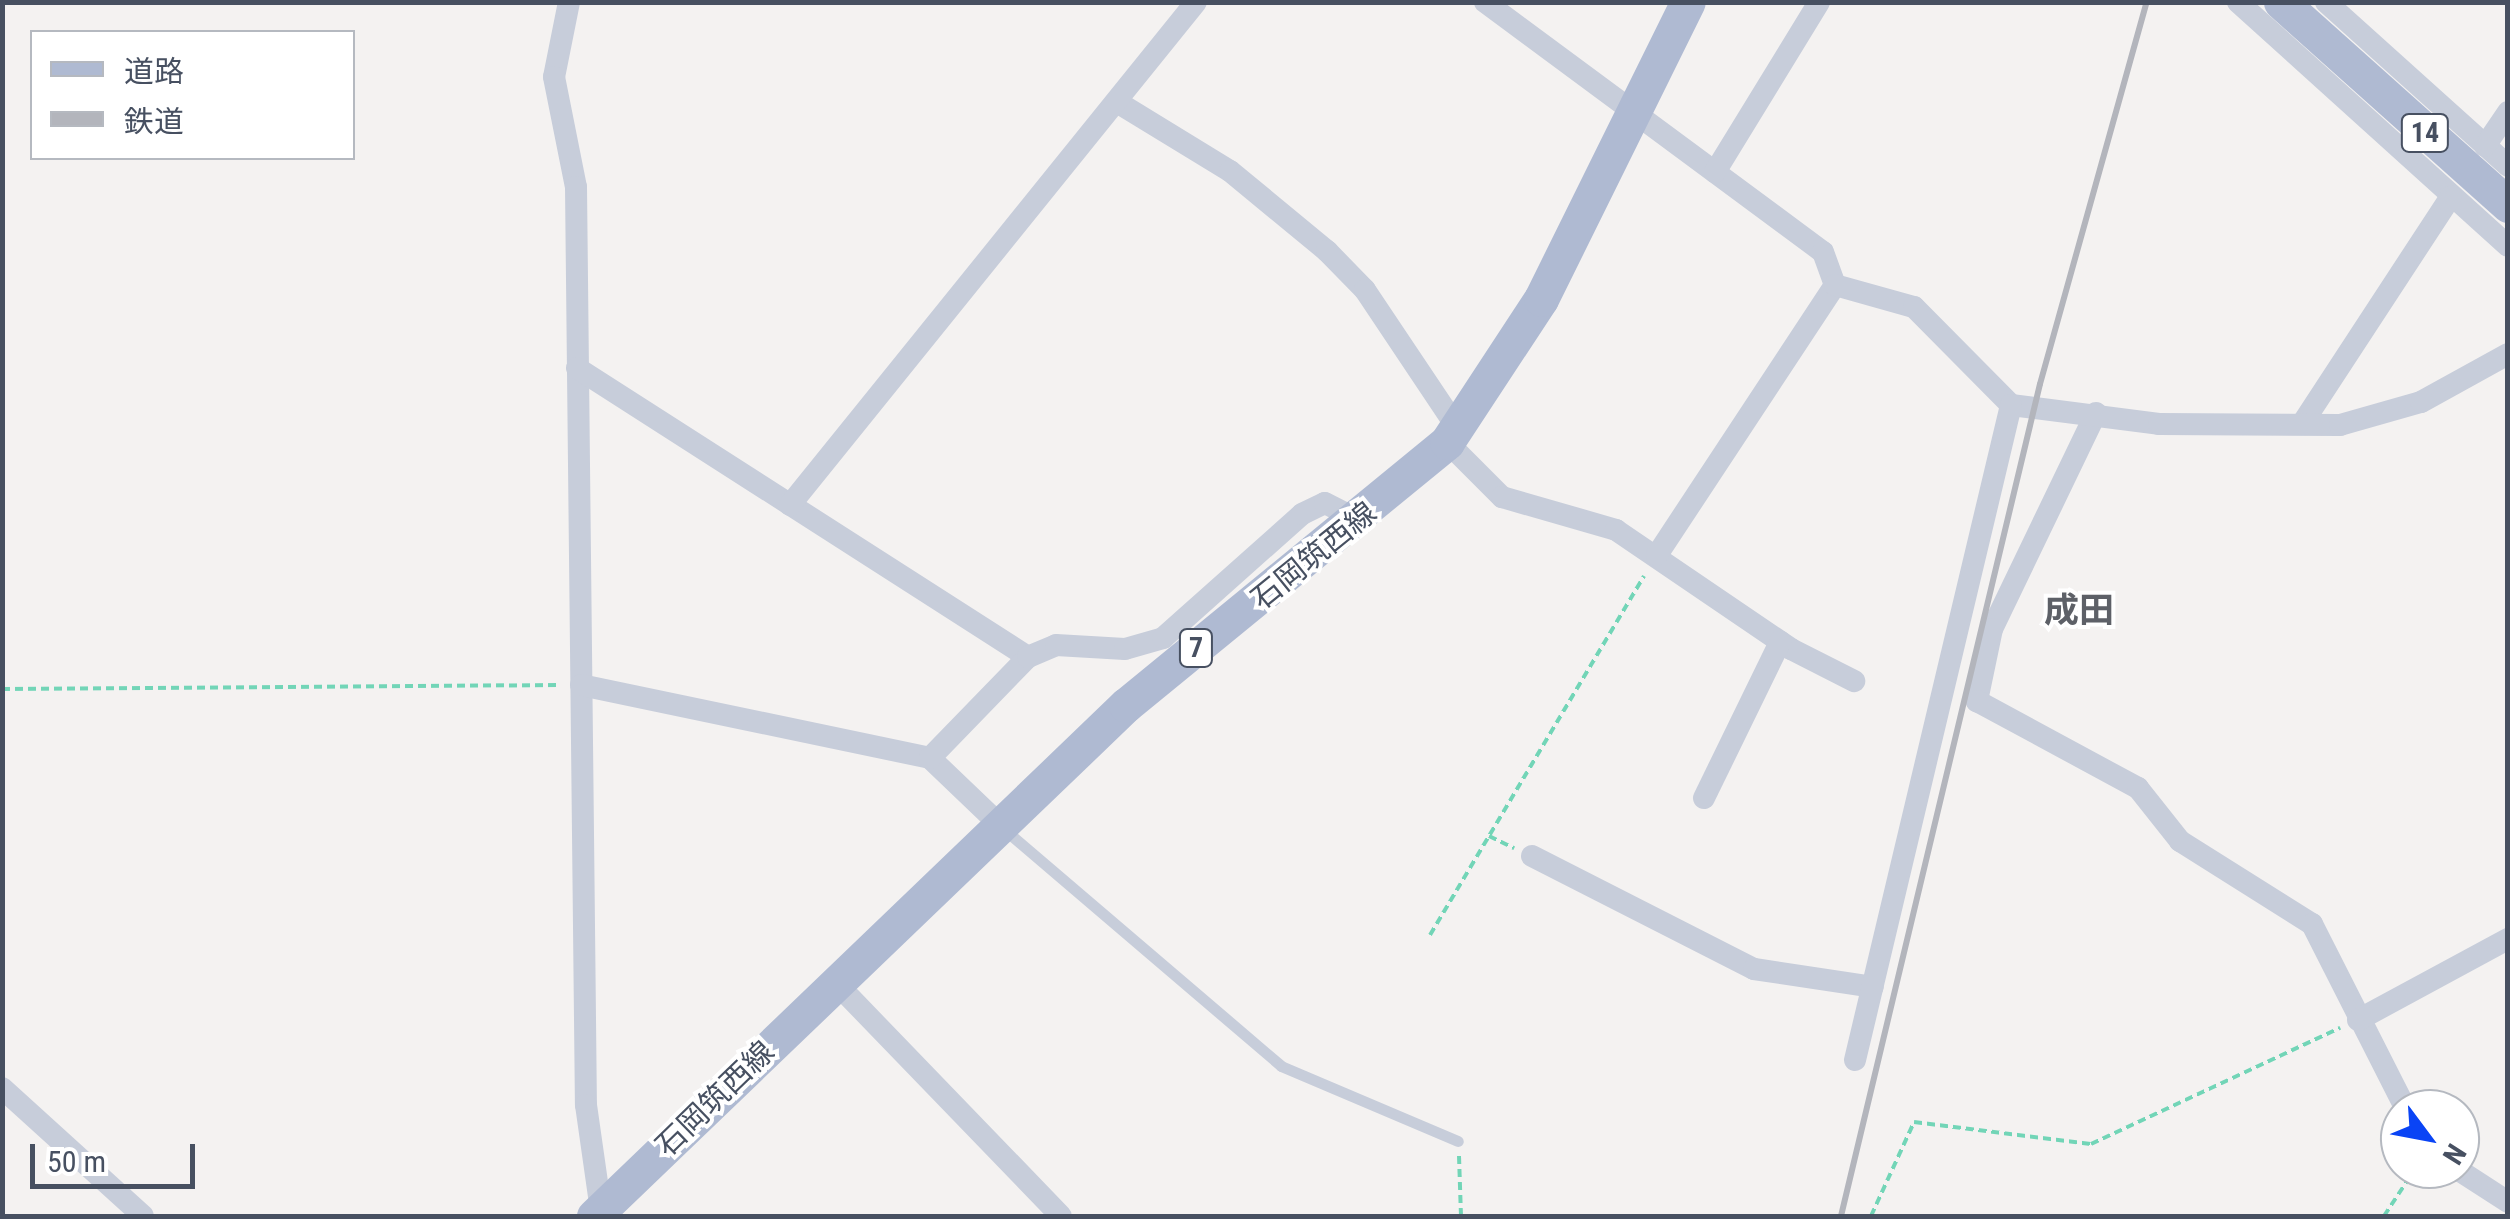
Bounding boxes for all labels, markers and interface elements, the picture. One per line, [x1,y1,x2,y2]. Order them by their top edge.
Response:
legend [30,30,355,160]
text: 道路 [124,54,184,89]
text: 鉄道 [124,104,184,139]
road number: 14 [2400,110,2450,156]
street label: 石岡筑西線 [1244,495,1384,617]
district label: 成田 [2044,590,2114,632]
road number: 7 [1178,625,1214,671]
street label: 石岡筑西線 [649,1034,781,1164]
north arrow [2380,1089,2480,1189]
scale bar [35,1124,200,1186]
text: N [2436,1138,2473,1170]
text: 50 m [47,1144,106,1179]

